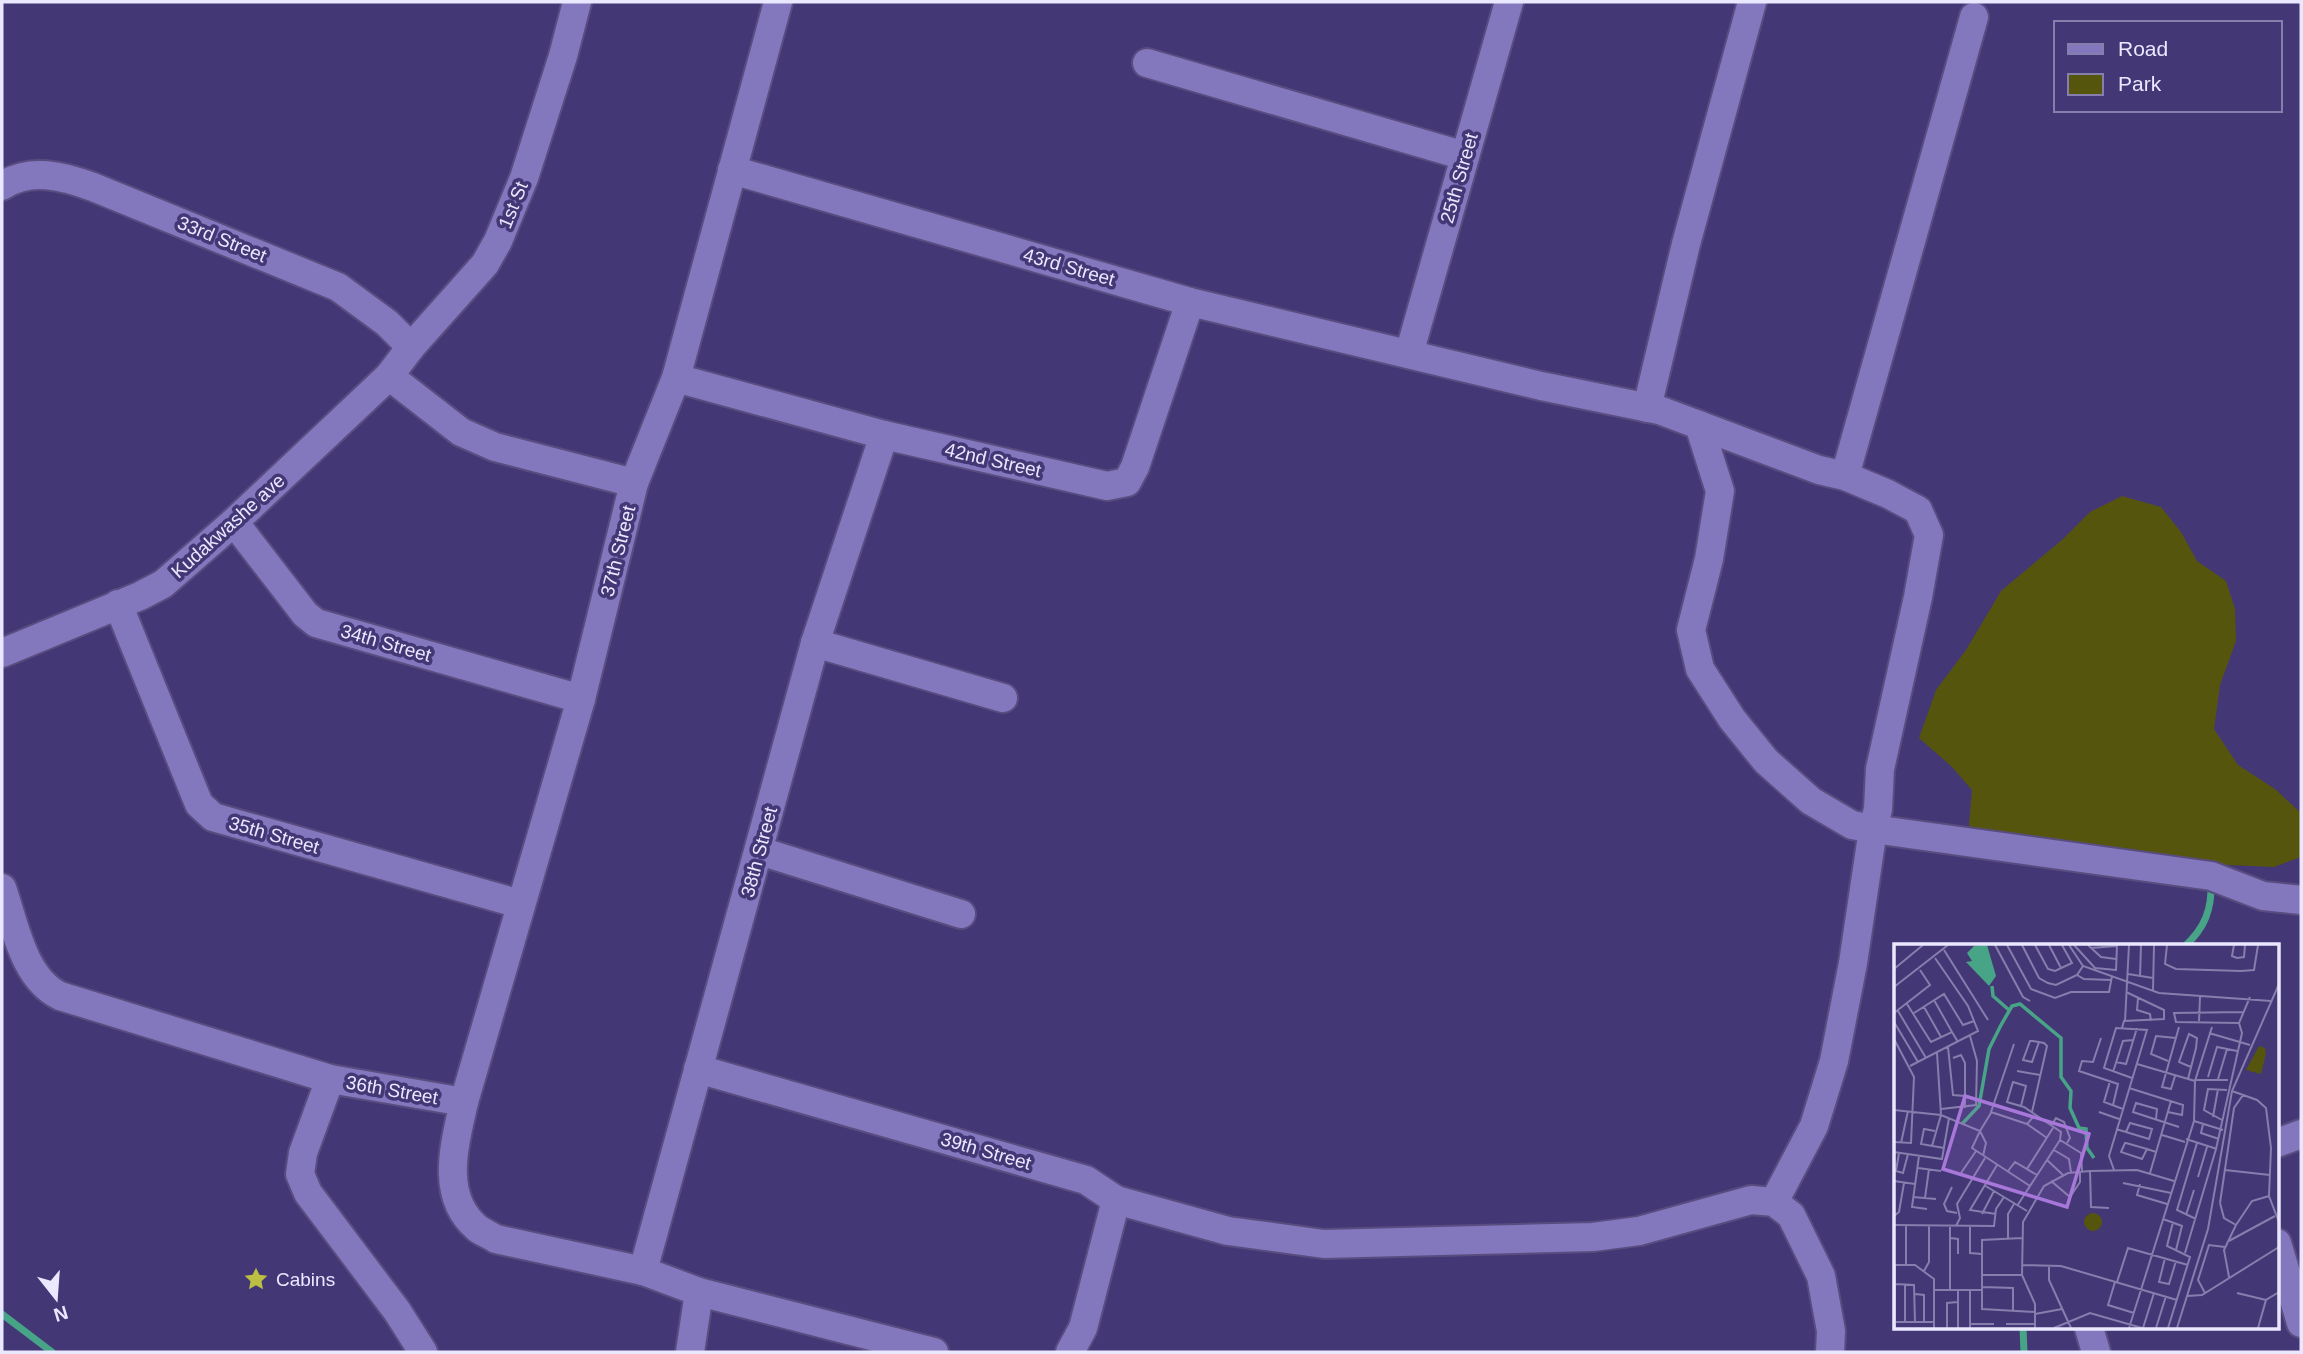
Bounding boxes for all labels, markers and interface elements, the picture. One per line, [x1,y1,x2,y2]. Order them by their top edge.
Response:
legend [2054,21,2282,112]
text: Road [2118,37,2168,60]
text: Park [2118,72,2162,95]
street label: 25th Street [1436,130,1482,226]
street label: 1st St [494,178,532,231]
street label: 33rd Street [174,212,270,267]
street label: 43rd Street [1021,244,1118,290]
street label: 42nd Street [943,439,1044,481]
street label: Kudakwashe ave [167,470,289,582]
street label: 37th Street [597,503,640,599]
street label: 34th Street [338,620,434,666]
street label: 38th Street [737,804,781,900]
street label: 35th Street [226,812,322,858]
inset map [1894,944,2278,1330]
street label: 36th Street [344,1072,440,1109]
street label: 39th Street [938,1128,1034,1174]
north arrow [21,1263,91,1333]
place icon: Cabins [242,1265,270,1293]
place label: Cabins [276,1269,335,1290]
text: N [51,1302,70,1326]

